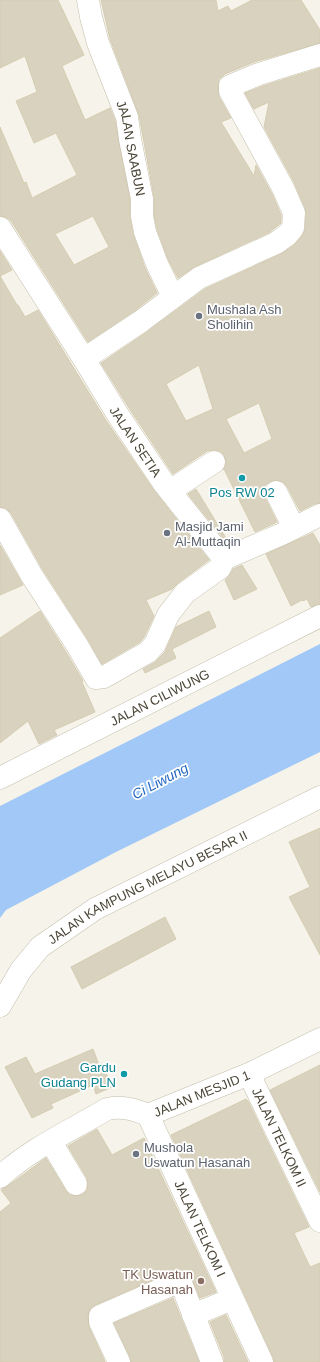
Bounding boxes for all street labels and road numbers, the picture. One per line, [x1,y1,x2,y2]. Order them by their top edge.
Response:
street label: JALAN SAABUN [114,98,149,197]
street label: JALAN SETIA [107,403,165,480]
street label: JALAN CILIWUNG [108,666,212,728]
street label: JALAN KAMPUNG MELAYU BESAR II [45,827,250,947]
street label: JALAN MESJID 1 [151,1067,252,1120]
street label: JALAN TELKOM II [249,1085,310,1189]
street label: JALAN TELKOM I [172,1178,229,1279]

